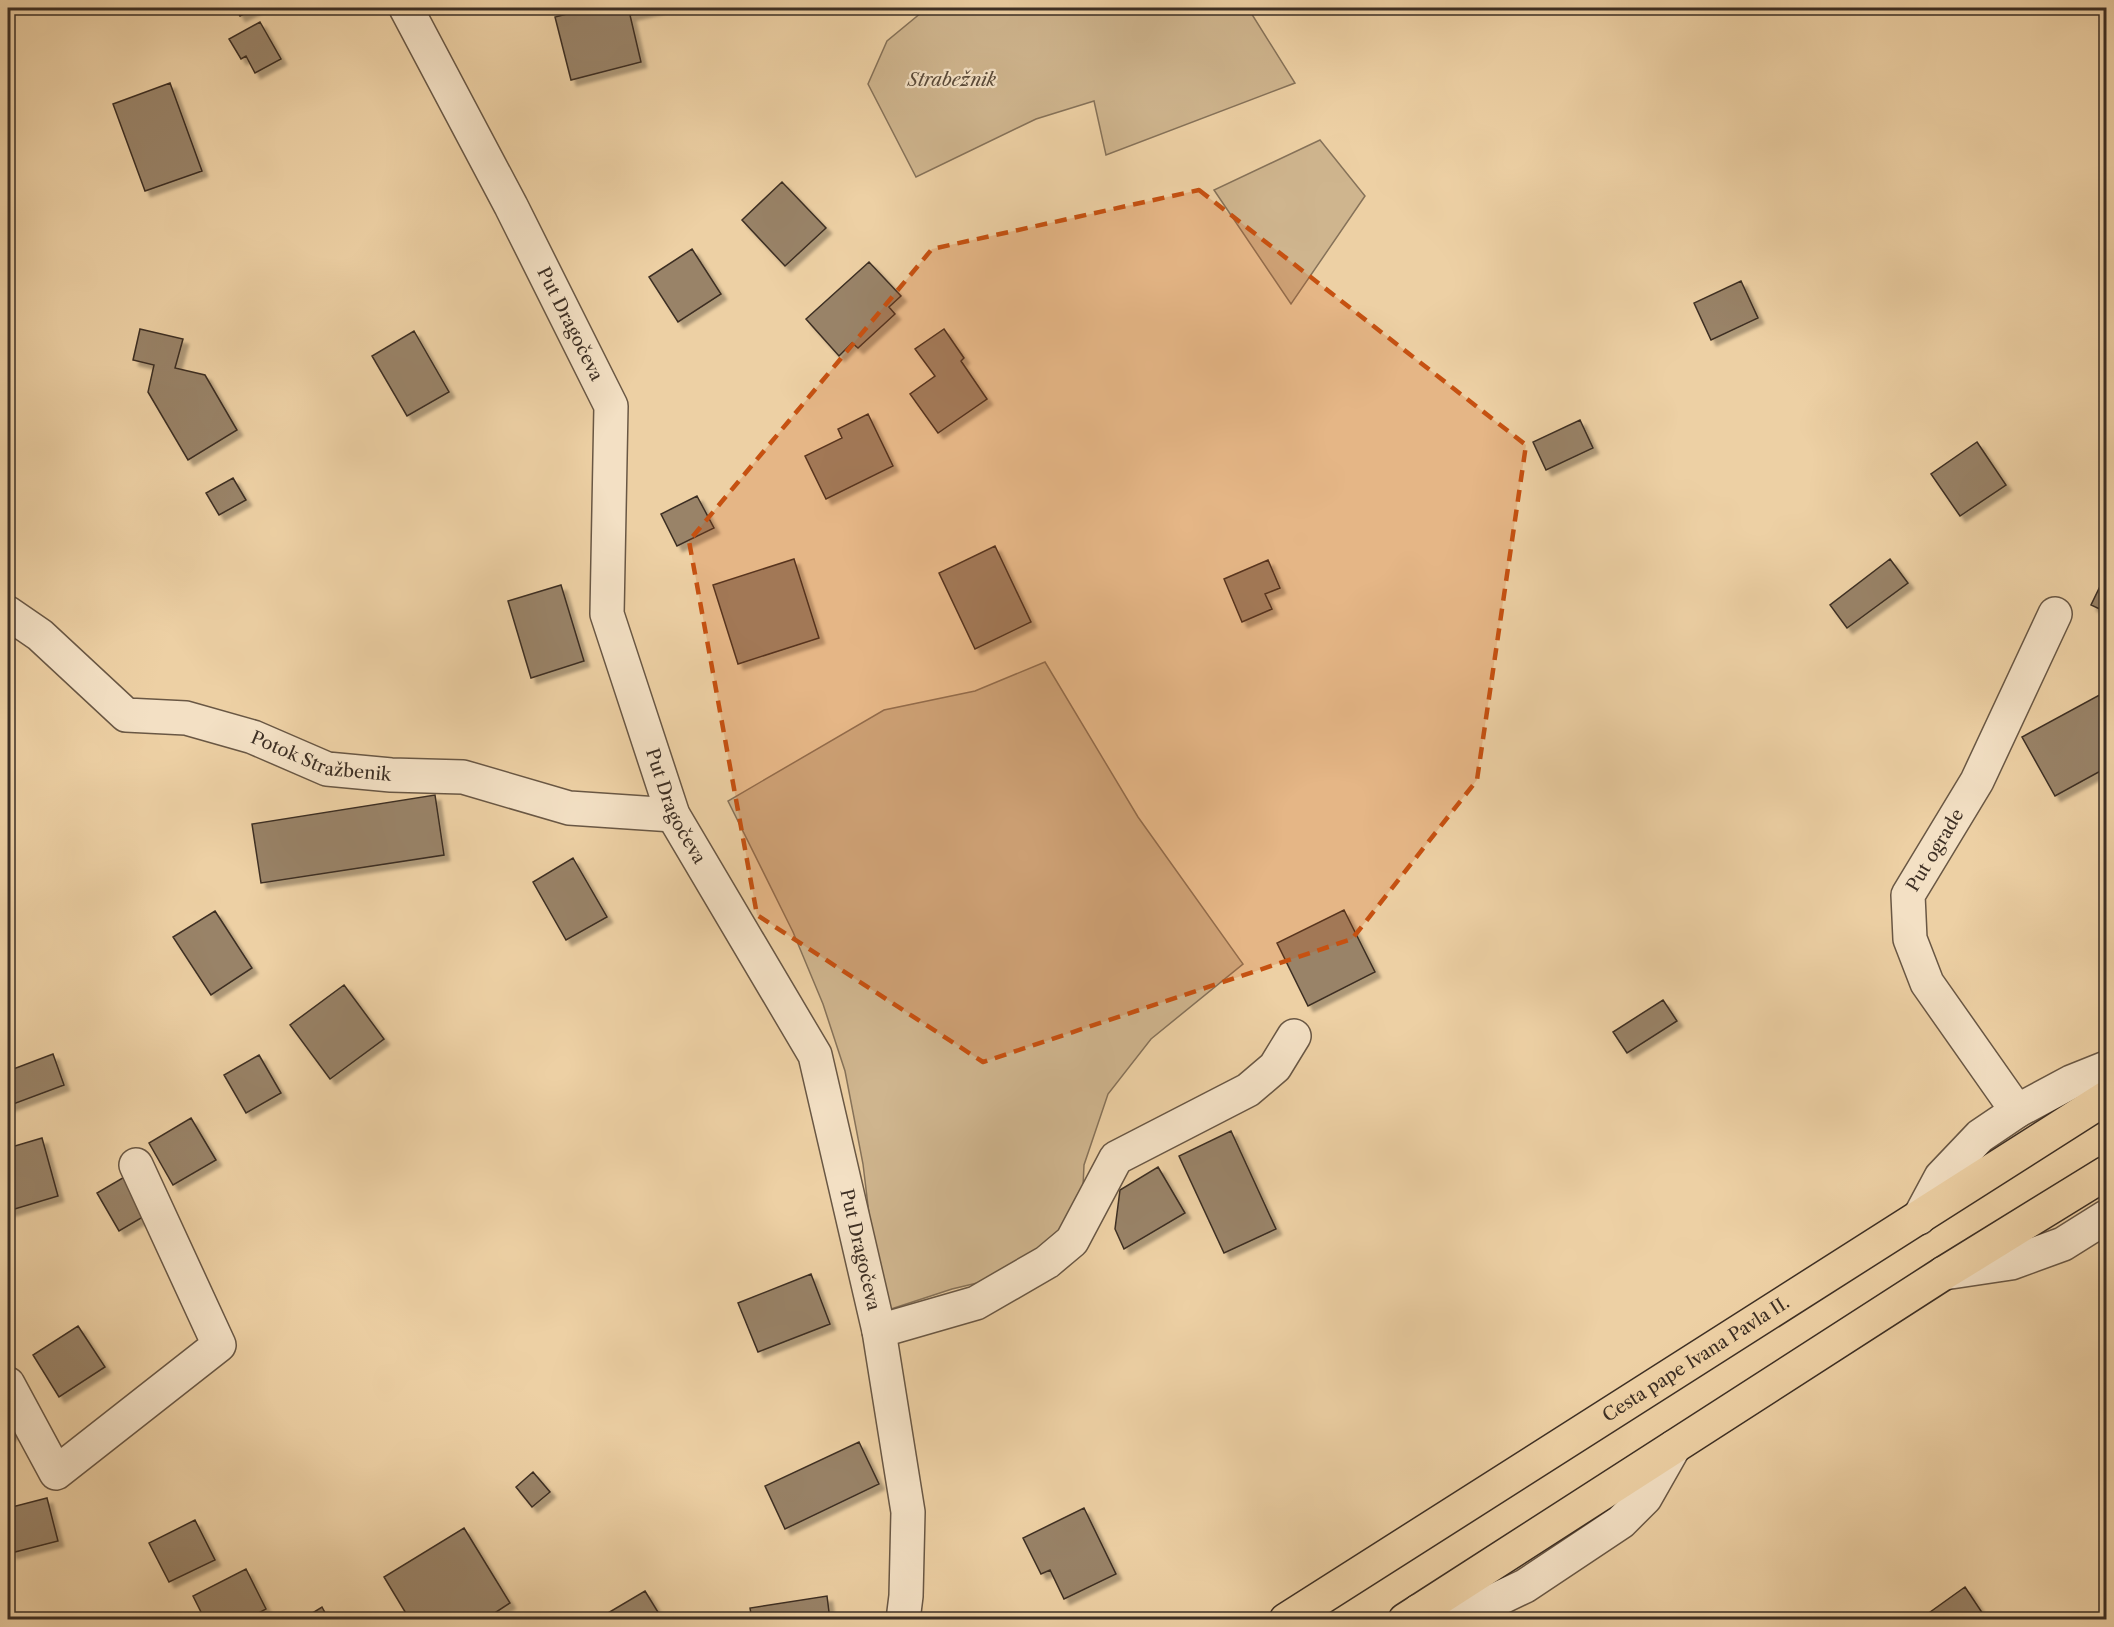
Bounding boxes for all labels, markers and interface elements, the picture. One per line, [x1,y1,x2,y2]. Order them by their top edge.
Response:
park label: Strabežnik [907,69,997,91]
street label: Put Dragočeva [532,263,608,385]
street label: Potok Stražbenik [248,726,394,786]
street label: Put Dragočeva [641,746,711,868]
street label: Put ograde [1902,805,1969,896]
street label: Put Dragočeva [835,1187,885,1313]
street label: Cesta pape Ivana Pavla II. [1598,1291,1794,1427]

